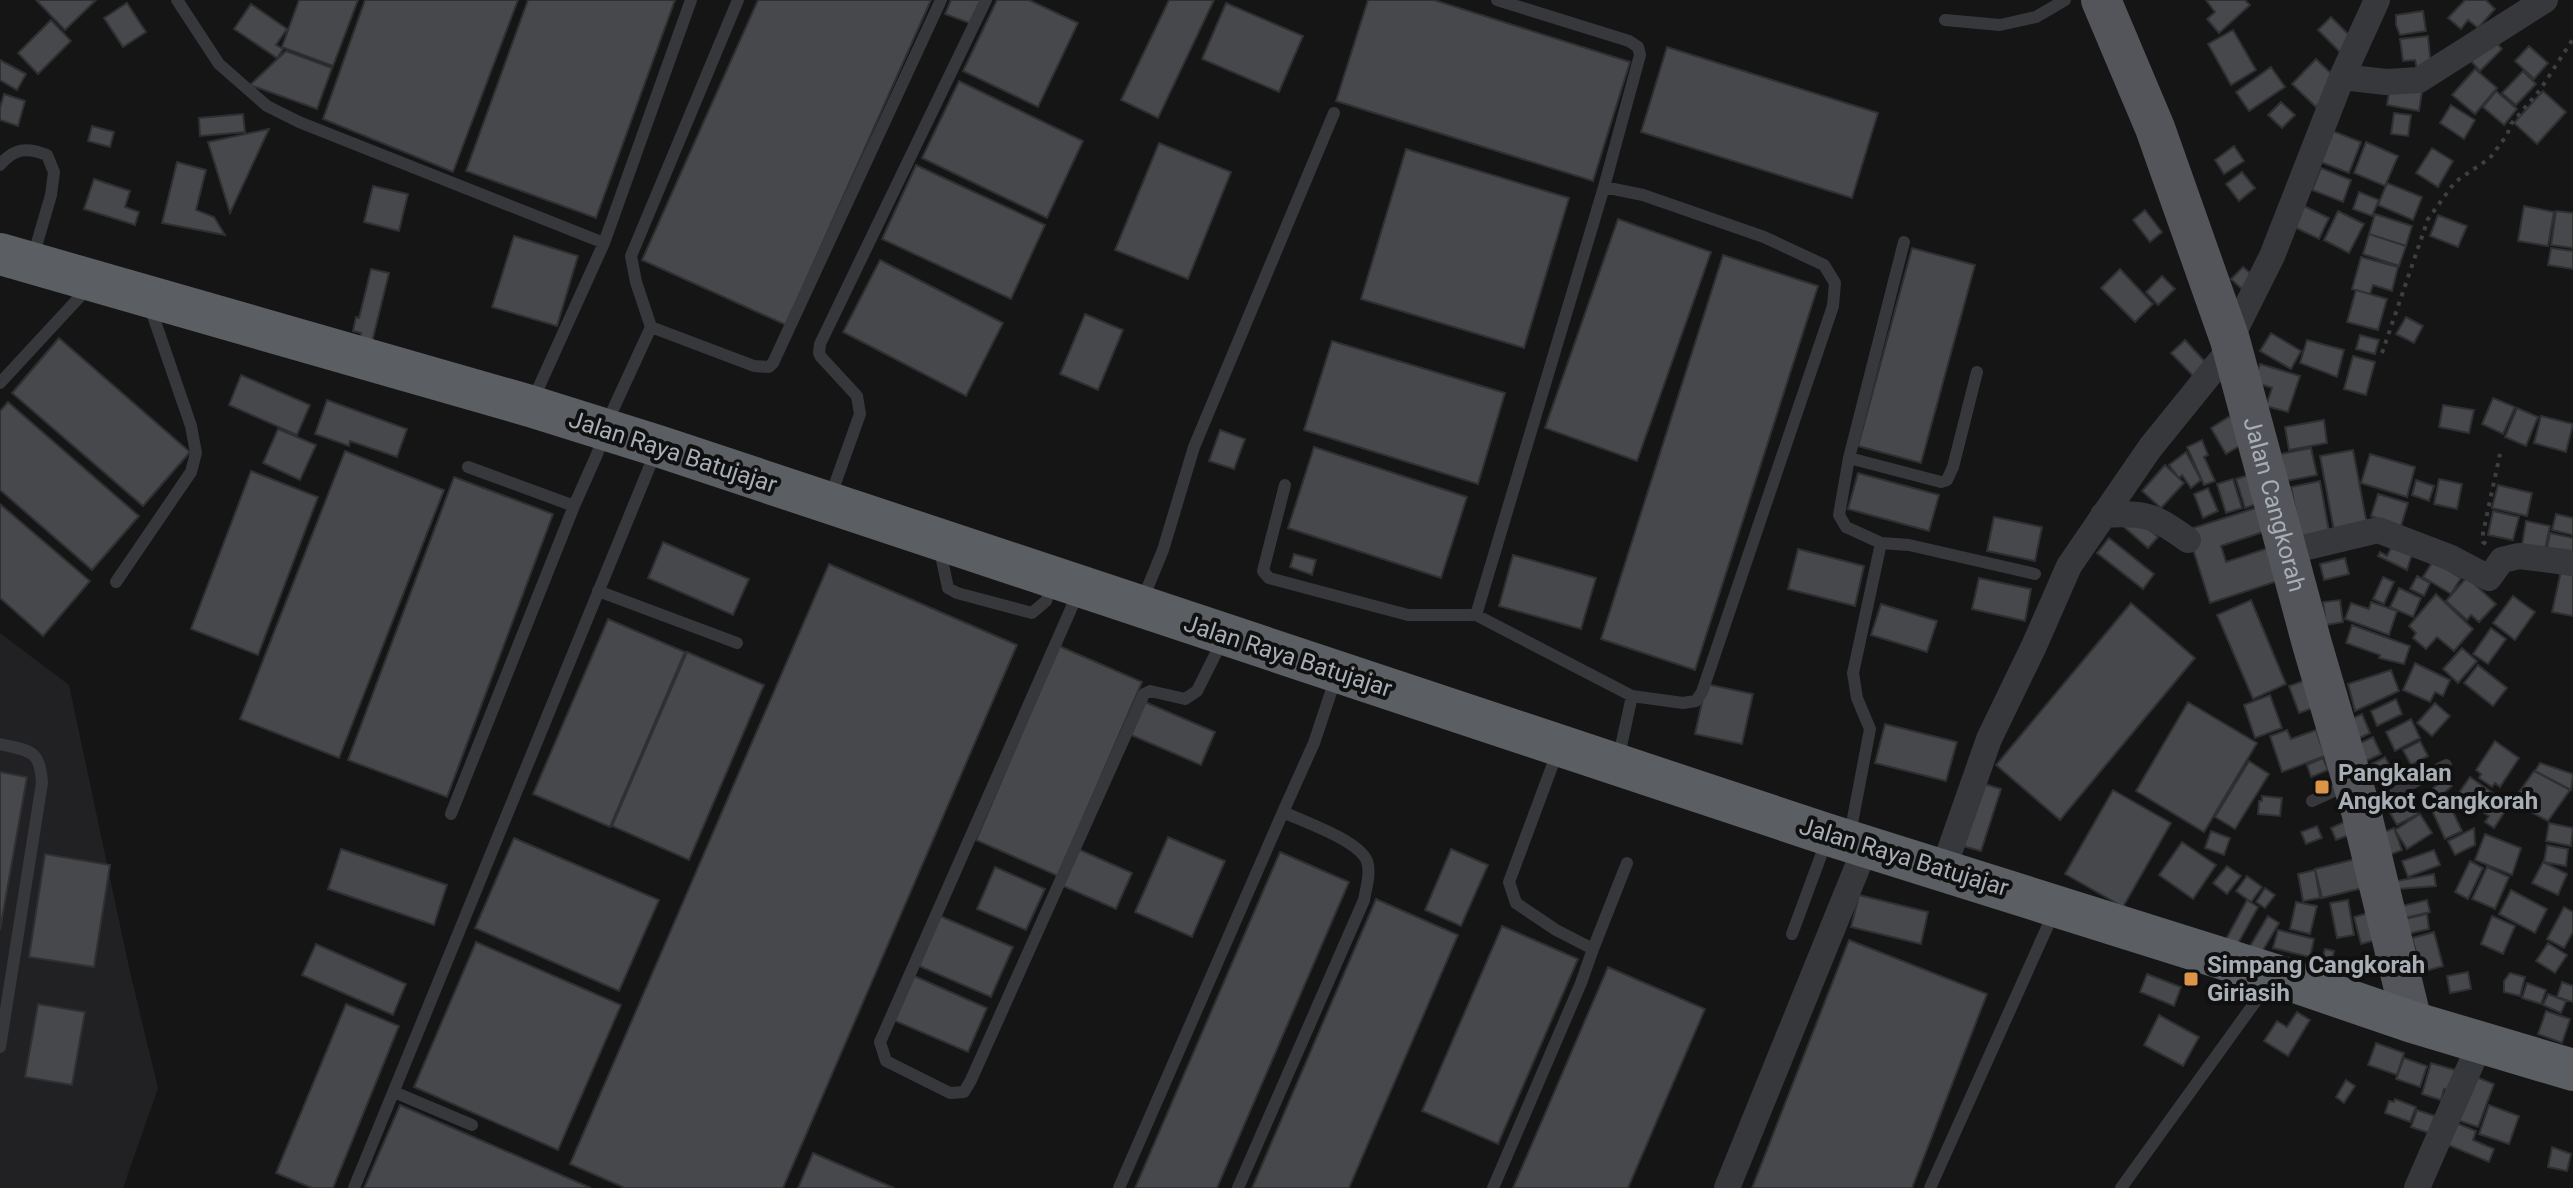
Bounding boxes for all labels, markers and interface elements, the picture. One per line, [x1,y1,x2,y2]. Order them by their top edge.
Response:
street label: Jalan Raya Batujajar [565,405,781,499]
street label: Jalan Cangkorah [2237,414,2311,595]
street label: Jalan Raya Batujajar [1180,609,1396,703]
place label: Pangkalan Angkot Cangkorah [2338,759,2538,815]
marker: Pangkalan Angkot Cangkorah [2313,778,2331,796]
street label: Jalan Raya Batujajar [1796,812,2012,902]
place label: Simpang Cangkorah Giriasih [2207,951,2425,1007]
marker: Simpang Cangkorah Giriasih [2182,970,2200,988]

